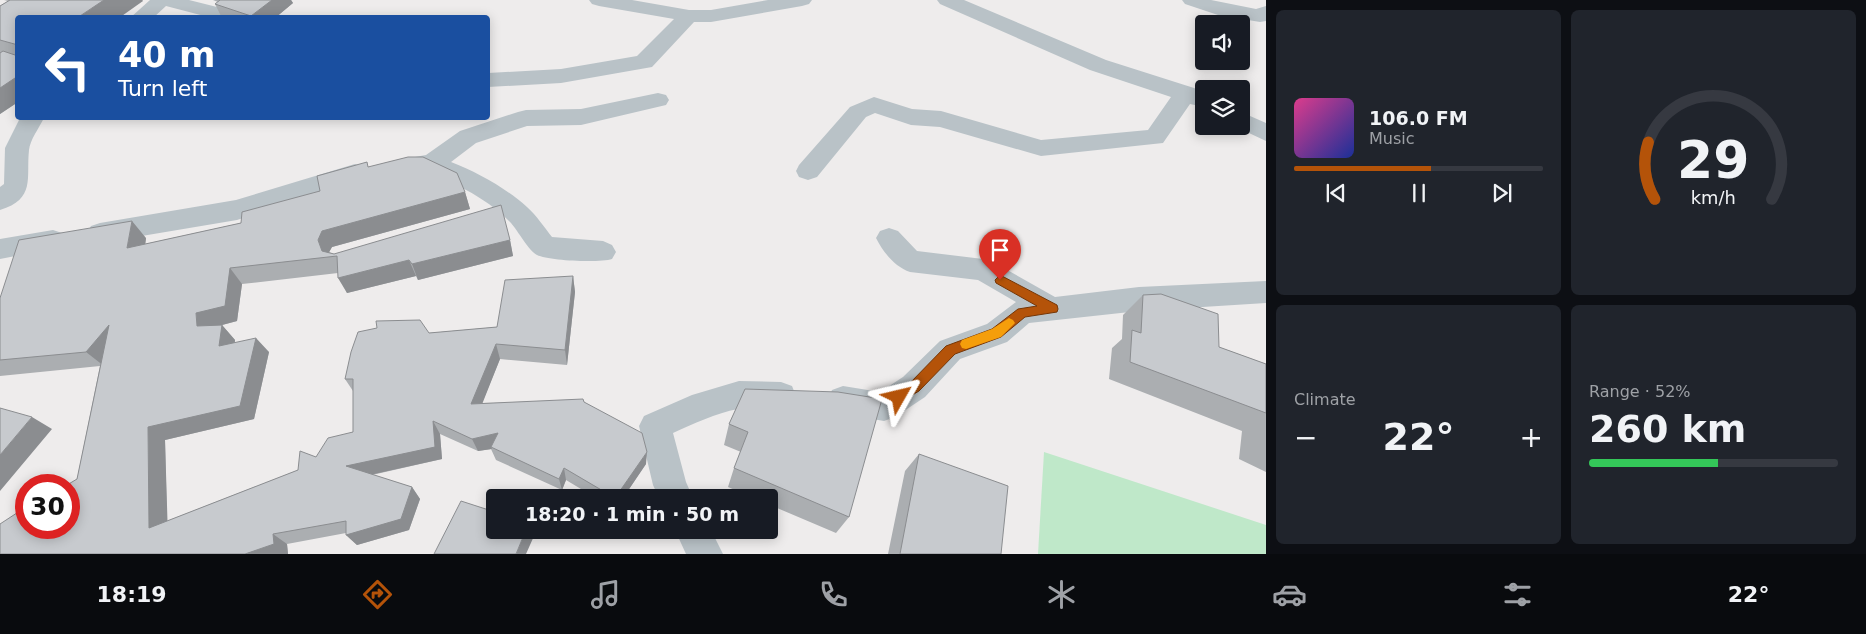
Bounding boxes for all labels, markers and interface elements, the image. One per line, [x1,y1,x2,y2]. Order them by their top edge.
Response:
map controls [1195,15,1250,135]
button: sound [1195,15,1250,70]
icon: left [35,35,100,100]
text: 40 m [118,35,215,75]
text: Turn left [118,76,207,101]
button: layers [1195,80,1250,135]
text: 106.0 FM [1369,107,1468,129]
text: Music [1369,129,1415,148]
text: 29 [1677,130,1750,190]
icon: previous [1322,179,1350,207]
icon: pause [1405,179,1433,207]
icon: next [1488,179,1516,207]
text: km/h [1691,187,1736,208]
pin [979,229,1021,280]
icon: arrive [986,236,1014,264]
position arrow [872,370,924,422]
text: Range · 52% [1589,382,1691,401]
text: Climate [1294,390,1356,409]
text: 260 km [1589,407,1746,451]
text: 22° [1383,415,1454,459]
text: − [1294,421,1317,454]
text: + [1520,421,1543,454]
speed limit sign: 30 [15,474,80,539]
text: 18:20 · 1 min · 50 m [525,503,739,525]
icon: directions [360,577,395,612]
icon: music [588,577,623,612]
icon: phone [816,577,851,612]
icon: climate [1044,577,1079,612]
icon: car [1272,577,1307,612]
icon: filters [1500,577,1535,612]
text: 18:19 [97,582,167,607]
text: 22° [1728,582,1769,607]

